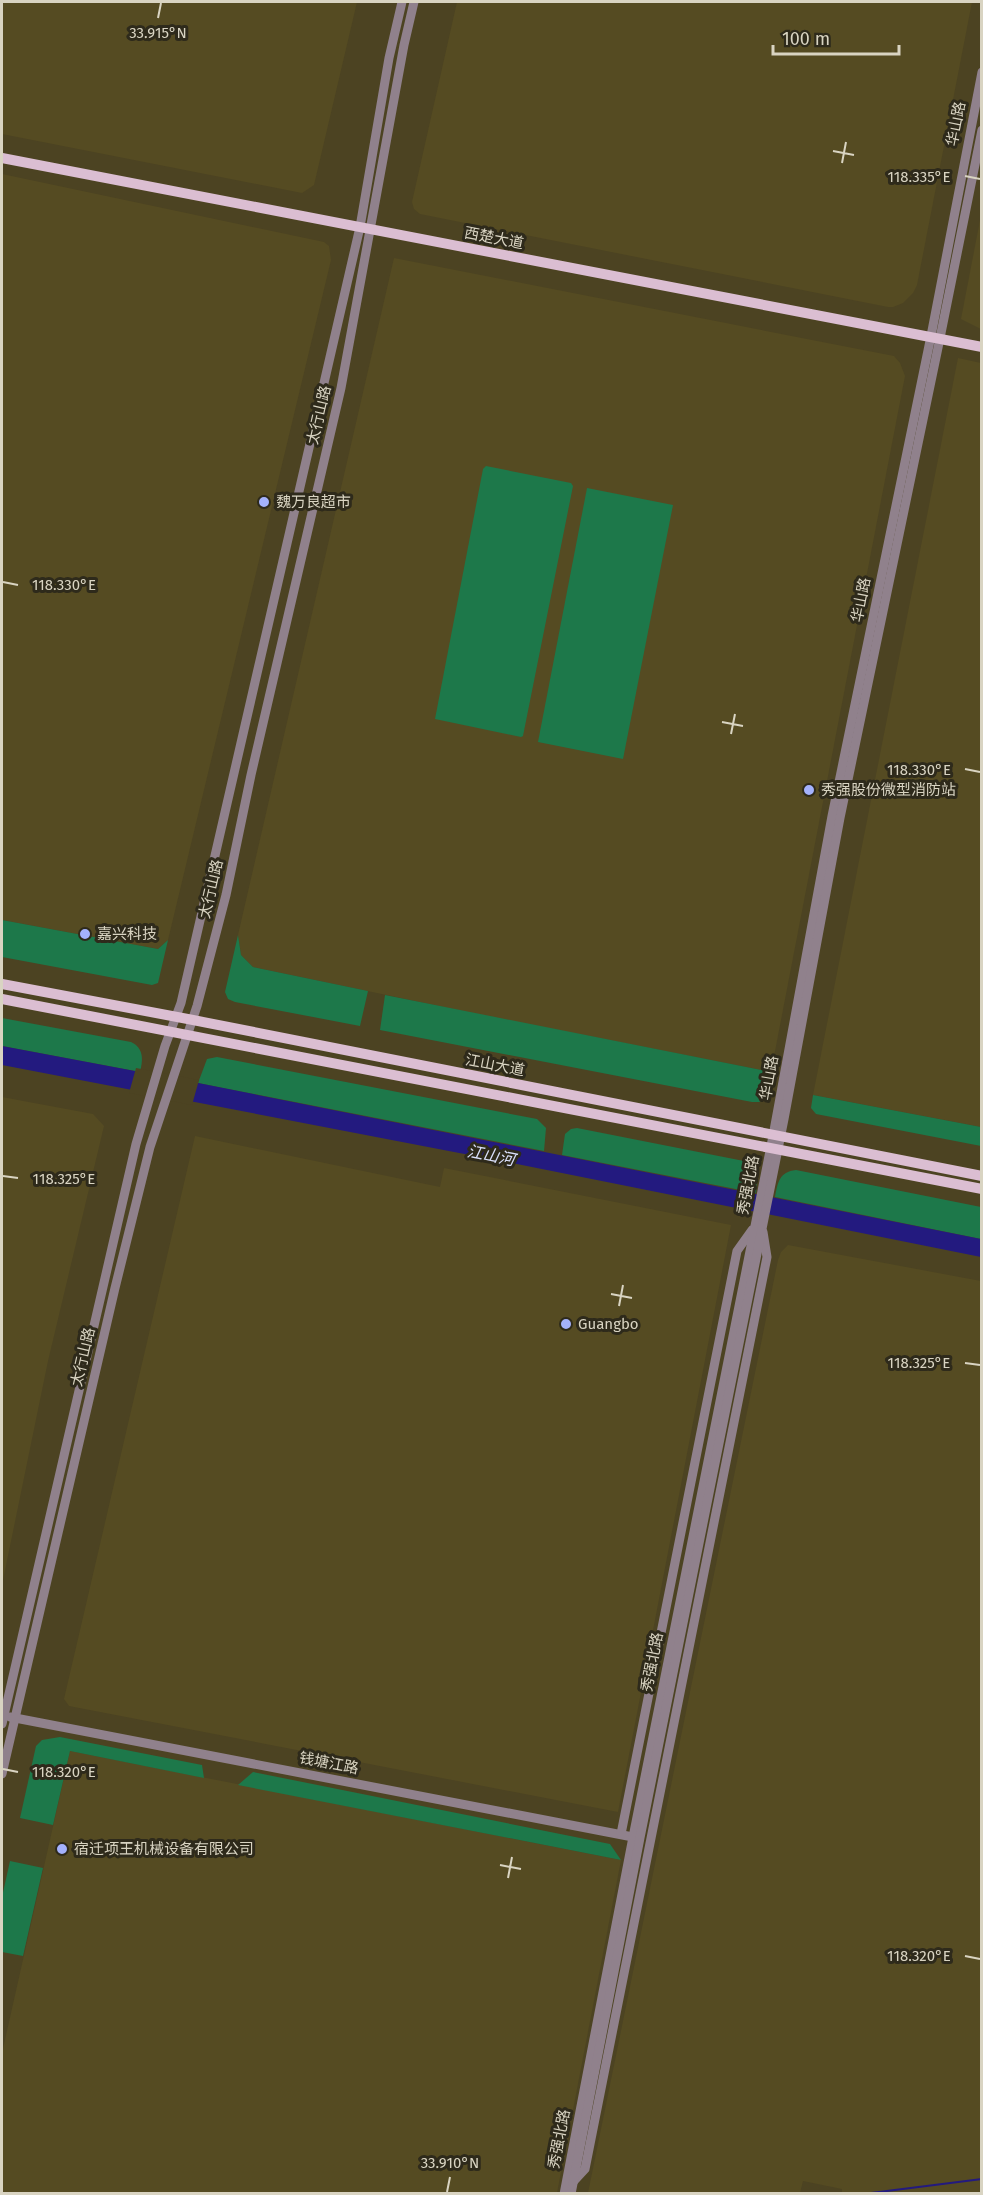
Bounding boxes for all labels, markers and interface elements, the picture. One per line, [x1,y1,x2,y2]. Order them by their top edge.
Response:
scale bar [773,18,899,56]
text: 33.915°N [129,24,187,42]
text: 100 m [782,28,830,50]
street label: 华山路 [943,100,969,148]
text: 118.335°E [888,168,951,186]
street label: 西楚大道 [463,223,525,253]
street label: 太行山路 [303,384,335,446]
place label: 魏万良超市 [276,493,351,511]
marker: 魏万良超市 [257,495,271,509]
text: 118.330°E [32,576,96,594]
street label: 华山路 [848,576,874,624]
text: 118.330°E [887,761,951,779]
place label: 秀强股份微型消防站 [821,781,956,799]
marker: 秀强股份微型消防站 [802,783,816,797]
street label: 太行山路 [195,858,227,920]
place label: 嘉兴科技 [97,925,157,943]
marker: 嘉兴科技 [78,927,92,941]
street label: 江山大道 [464,1050,526,1080]
street label: 华山路 [756,1054,782,1102]
water label: 江山河 [466,1142,519,1170]
street label: 秀强北路 [733,1154,763,1216]
text: 118.325°E [33,1170,95,1188]
place label: Guangbo [578,1315,639,1333]
marker: Guangbo [559,1317,573,1331]
street label: 太行山路 [67,1326,99,1388]
text: 118.325°E [888,1354,950,1372]
street label: 秀强北路 [637,1631,667,1693]
street label: 钱塘江路 [298,1748,360,1778]
text: 118.320°E [32,1763,96,1781]
place label: 宿迁项王机械设备有限公司 [74,1840,254,1858]
marker: 宿迁项王机械设备有限公司 [55,1842,69,1856]
text: 118.320°E [887,1947,951,1965]
street label: 秀强北路 [544,2108,574,2170]
text: 33.910°N [421,2154,479,2172]

